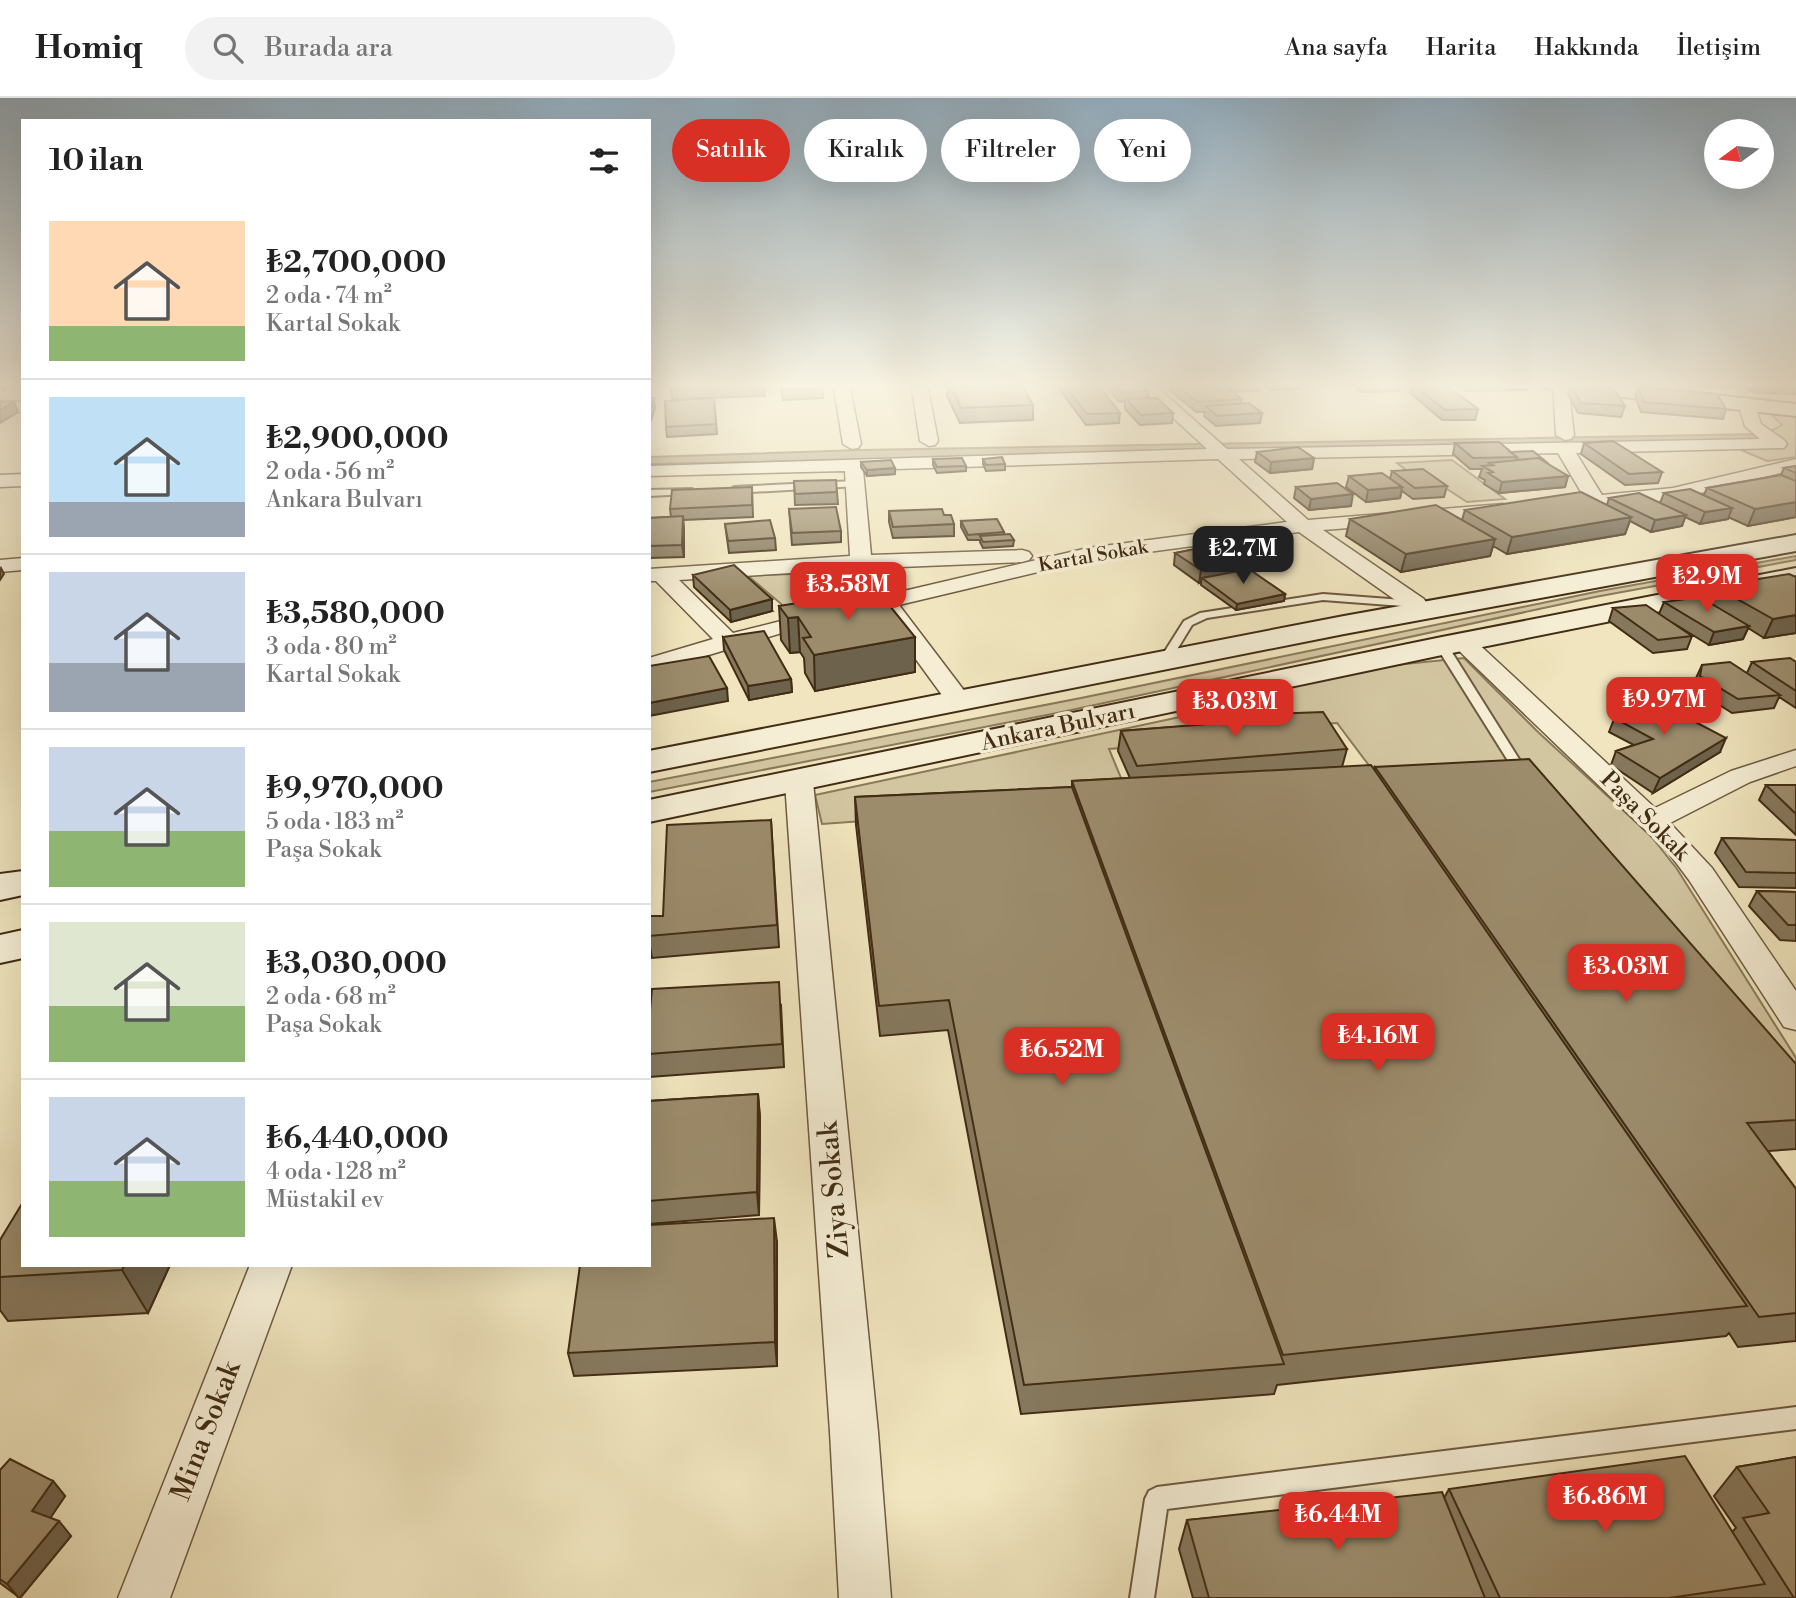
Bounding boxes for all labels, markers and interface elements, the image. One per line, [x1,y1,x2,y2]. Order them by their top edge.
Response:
search box [185,17,675,80]
text: Homiq [35,28,143,69]
icon: search [209,29,247,67]
text: Burada ara [265,32,393,64]
text: Ana sayfa [1285,33,1388,63]
text: Harita [1426,33,1496,63]
text: Hakkında [1534,33,1639,63]
text: İletişim [1677,33,1761,63]
chip: Satılık [672,119,790,182]
chip: Kiralık [804,119,927,182]
chip: Filtreler [941,119,1080,182]
chip: Yeni [1094,119,1191,182]
north arrow [1704,119,1774,189]
map controls [1704,119,1774,189]
text: 10 ilan [49,142,143,180]
icon: filters [585,142,623,180]
text: ₺2,700,000 [266,244,446,282]
icon: home [105,249,189,333]
text: 2 oda · 74 m² [266,282,392,310]
text: Kartal Sokak [266,310,400,338]
text: ₺2,900,000 [266,420,448,458]
icon: home [105,425,189,509]
text: 2 oda · 56 m² [266,458,394,486]
text: Ankara Bulvarı [266,486,423,514]
pin: ₺2.7M [1194,526,1292,586]
street label: Kartal Sokak [1036,534,1151,577]
text: ₺2.7M [1209,535,1277,563]
pin: ₺2.9M [1658,554,1756,614]
pin: ₺3.58M [791,562,905,622]
text: ₺2.9M [1672,563,1742,591]
text: ₺3.58M [806,571,890,599]
text: ₺3,580,000 [266,595,445,633]
icon: home [105,600,189,684]
text: 3 oda · 80 m² [266,633,397,661]
text: Kartal Sokak [266,661,400,689]
pin: ₺9.97M [1607,678,1721,737]
pin: ₺3.03M [1178,680,1292,739]
text: ₺9.97M [1622,686,1706,714]
text: ₺3.03M [1192,688,1278,716]
street label: Ankara Bulvarı [977,697,1138,757]
street label: Paşa Sokak [1594,765,1696,867]
text: ₺9,970,000 [266,770,444,808]
icon: home [105,775,189,859]
text: 5 oda · 183 m² [266,808,404,836]
text: Paşa Sokak [266,836,381,864]
pin: ₺3.03M [1569,944,1683,1004]
text: ₺3,030,000 [266,945,447,983]
icon: home [105,950,189,1034]
text: ₺3.03M [1583,953,1669,981]
text: 2 oda · 68 m² [266,983,396,1011]
text: Paşa Sokak [266,1011,381,1039]
pin: ₺4.16M [1321,1014,1435,1073]
text: ₺4.16M [1337,1022,1419,1050]
pin: ₺6.52M [1005,1028,1119,1087]
text: ₺6.52M [1020,1036,1104,1064]
street label: Ziya Sokak [810,1119,857,1260]
text: ₺6,440,000 [266,1120,449,1158]
icon: home [105,1125,189,1209]
text: 4 oda · 128 m² [266,1158,406,1186]
text: Müstakil ev [266,1186,384,1214]
street label: Mina Sokak [163,1355,249,1506]
pin: ₺6.86M [1548,1474,1662,1534]
text: ₺6.86M [1563,1483,1647,1511]
pin: ₺6.44M [1281,1492,1395,1552]
text: ₺6.44M [1295,1501,1381,1529]

